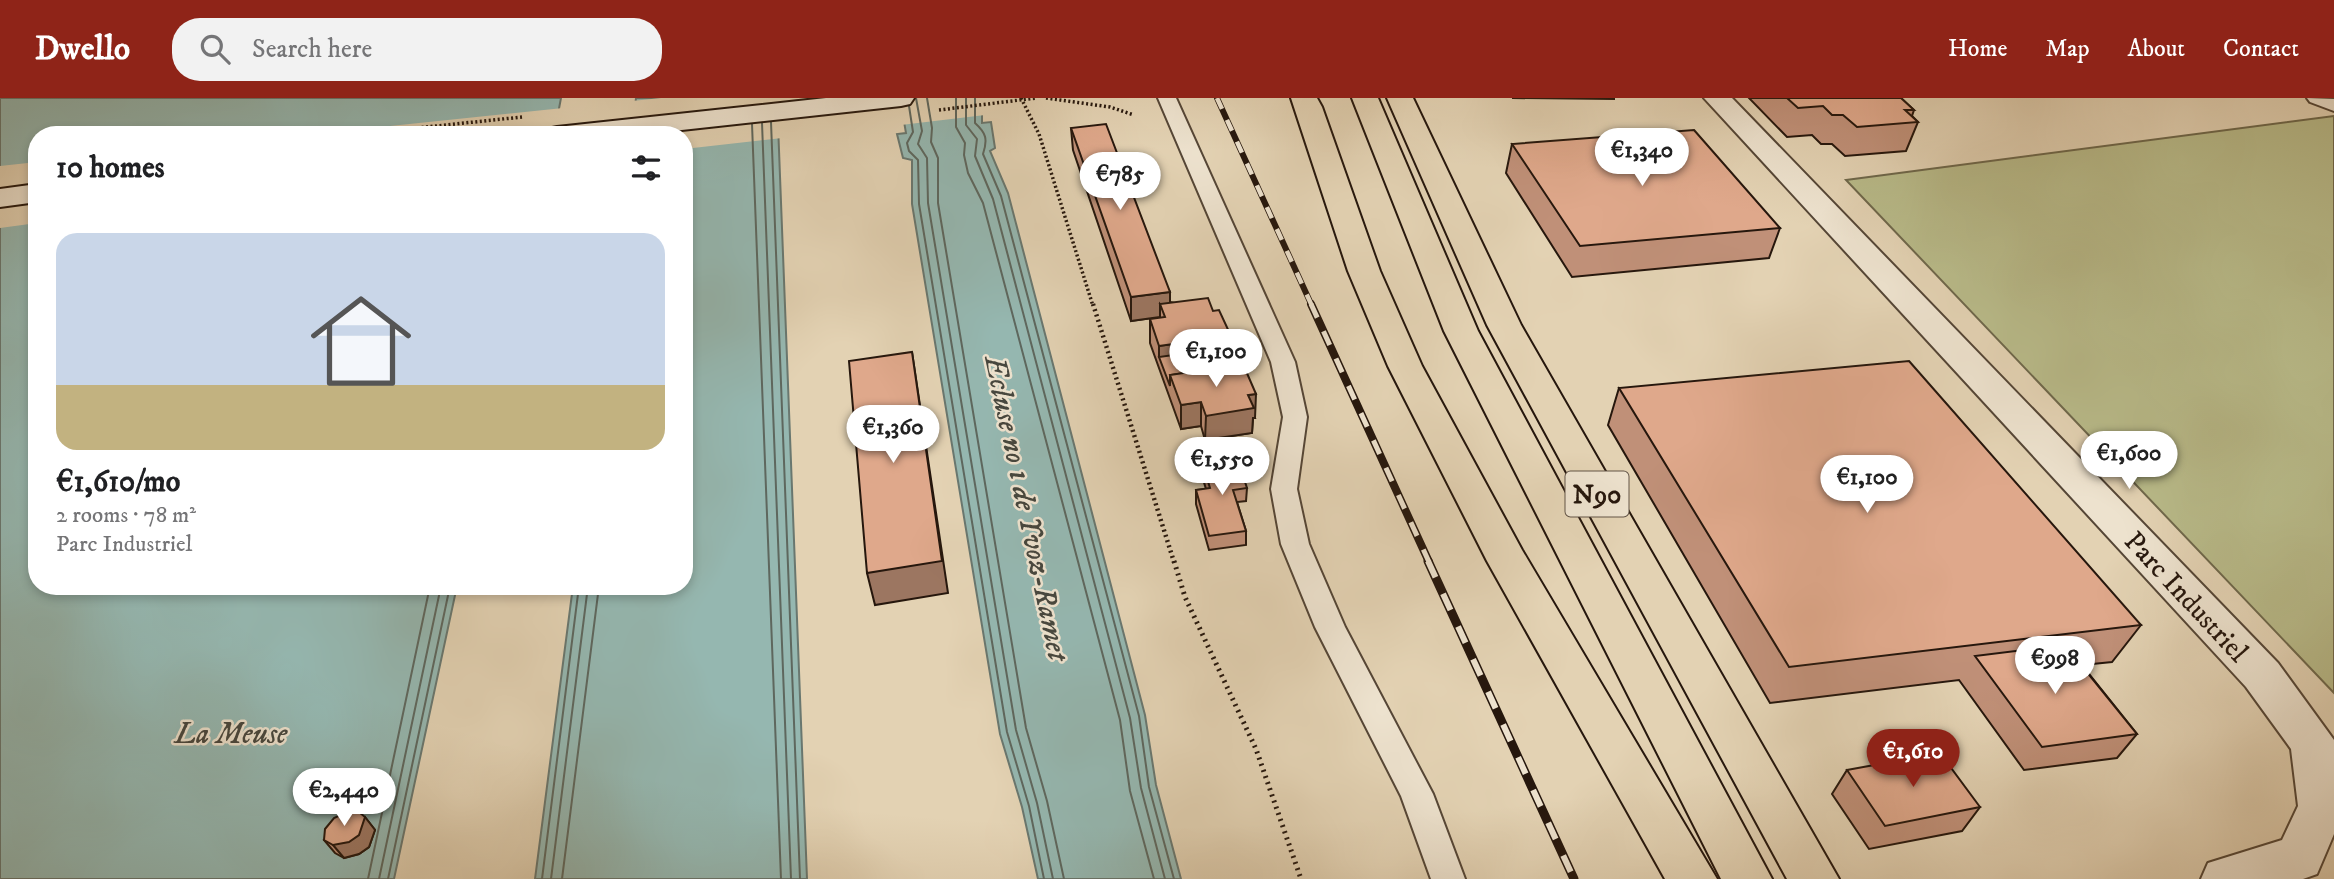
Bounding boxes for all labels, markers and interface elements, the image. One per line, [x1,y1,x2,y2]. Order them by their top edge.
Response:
search box [172,18,662,81]
text: Dwello [35,29,130,70]
icon: search [196,30,234,68]
text: Search here [252,33,372,66]
text: Home [1948,34,2007,64]
text: Map [2045,34,2090,64]
text: About [2128,34,2185,64]
text: Contact [2223,34,2299,64]
pin: €1,340 [1585,129,1699,188]
text: €1,340 [1611,136,1673,165]
icon: filters [627,149,665,187]
text: 10 homes [56,150,165,187]
pin: €785 [1079,152,1161,212]
text: €785 [1096,160,1144,189]
icon: home [298,278,424,404]
pin: €1,100 [1159,330,1273,389]
text: €1,100 [1185,337,1247,366]
water label: Ecluse no 1 de Yvoz-Ramet [975,351,1076,666]
pin: €1,360 [836,406,950,465]
text: €1,360 [862,413,924,442]
pin: €1,600 [2072,432,2186,491]
pin: €1,550 [1165,438,1279,497]
text: €1,600 [2097,439,2161,468]
text: €1,550 [1190,445,1254,474]
pin: €1,100 [1810,456,1924,515]
text: €1,100 [1836,463,1898,492]
text: €1,610/mo [56,464,180,501]
road number: N90 [1566,472,1628,516]
text: 2 rooms · 78 m² [56,501,196,530]
street label: Parc Industriel [2116,524,2256,670]
text: Parc Industriel [56,530,192,559]
pin: €998 [2014,636,2096,696]
text: €998 [2031,644,2079,673]
water label: La Meuse [173,716,288,753]
pin: €1,610 [1856,730,1970,789]
text: €1,610 [1883,737,1943,766]
pin: €2,440 [287,768,401,828]
text: €2,440 [309,776,379,805]

